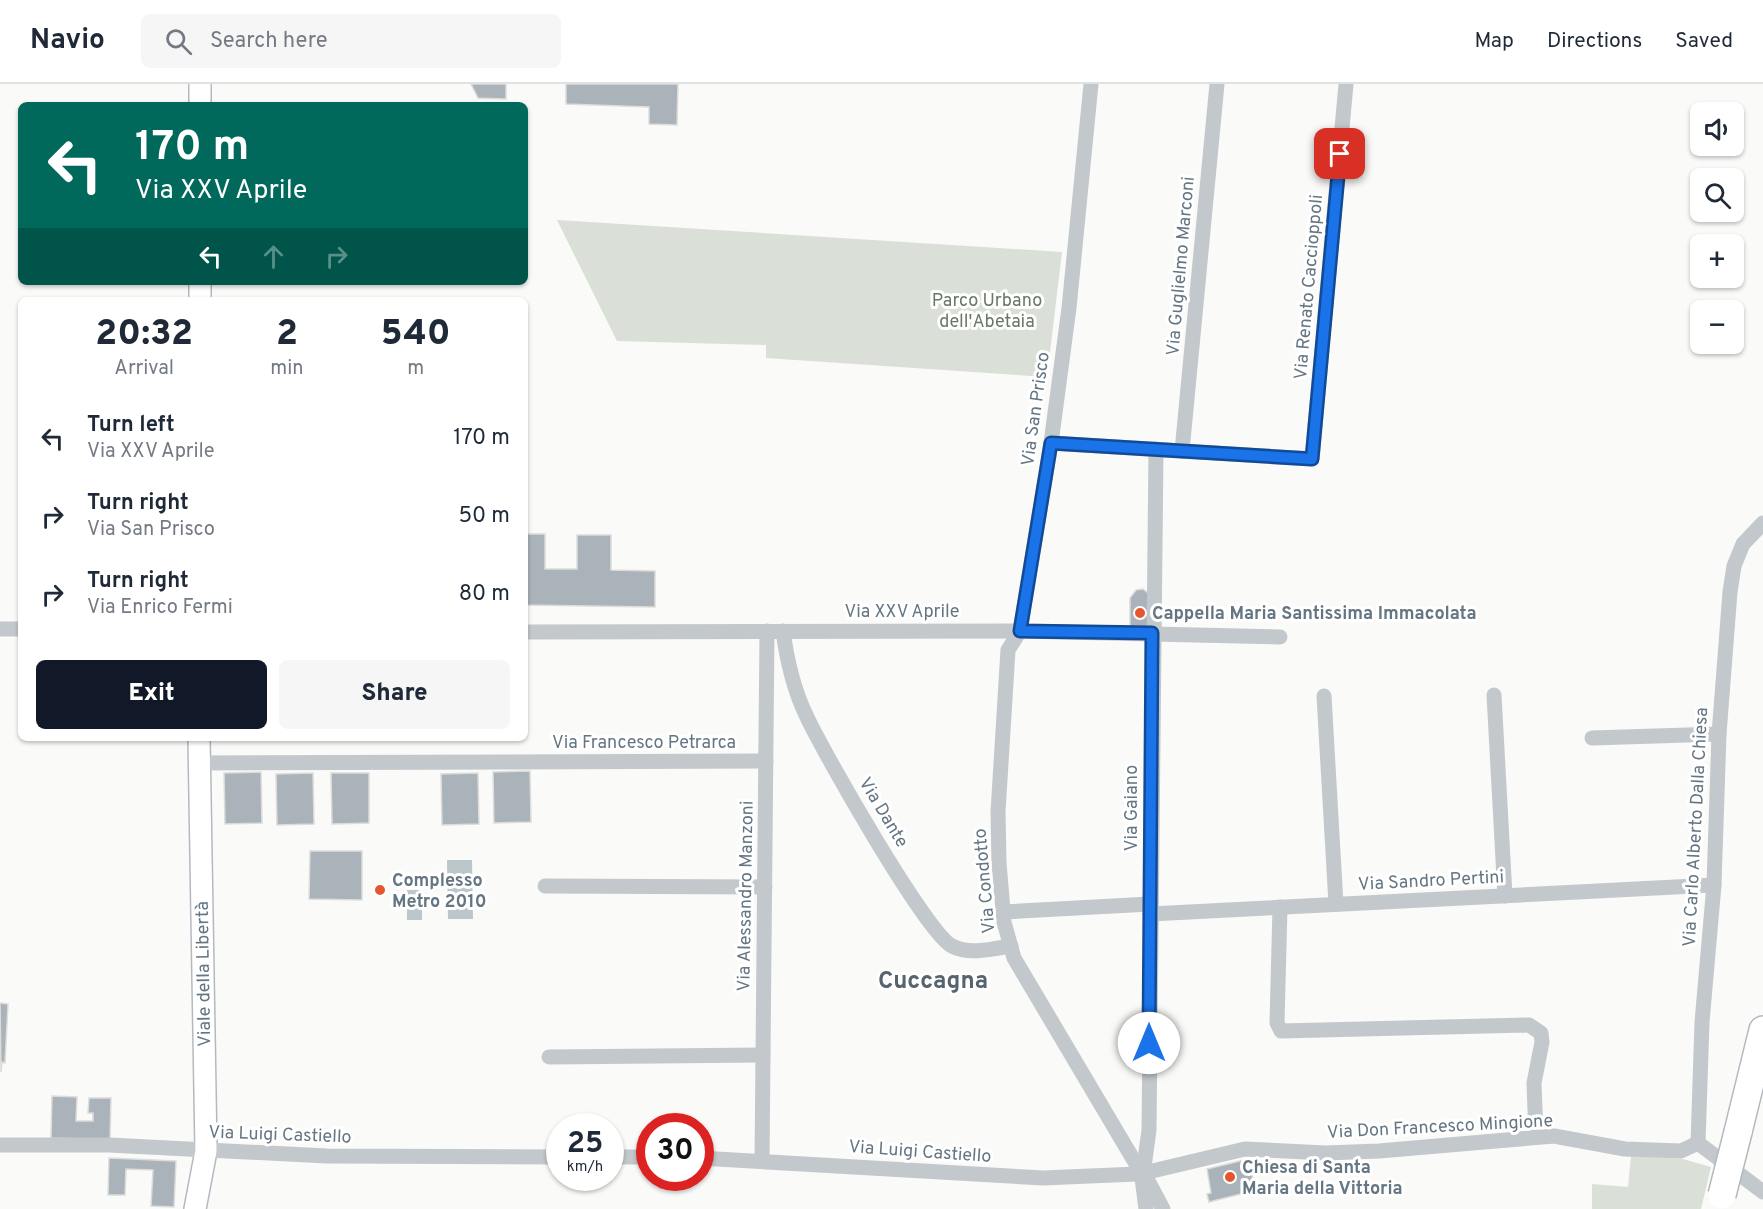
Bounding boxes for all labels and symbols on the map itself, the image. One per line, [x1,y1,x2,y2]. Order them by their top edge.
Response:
pin [1314,128,1365,179]
street label: Via Guglielmo Marconi [1162,175,1201,357]
street label: Via Renato Caccioppoli [1290,194,1329,381]
park label: Parco Urbano dell'Abetaia [932,290,1042,334]
street label: Via San Prisco [1017,351,1056,468]
street label: Via XXV Aprile [845,601,959,624]
place label: Cappella Maria Santissima Immacolata [1152,603,1477,626]
marker: Cappella Maria Santissima Immacolata [1133,606,1147,620]
street label: Via Carlo Alberto Dalla Chiesa [1679,707,1714,948]
street label: Via Francesco Petrarca [552,732,736,755]
street label: Via Gaiano [1121,765,1144,851]
street label: Via Dante [853,773,913,852]
street label: Via Alessandro Manzoni [733,800,760,992]
street label: Via Condotto [969,827,1002,934]
street label: Via Sandro Pertini [1358,866,1505,897]
place label: Complesso Metro 2010 [392,870,486,914]
marker: Complesso Metro 2010 [373,883,387,897]
street label: Viale della Libertà [192,901,217,1047]
district label: Cuccagna [878,967,988,997]
position arrow [1117,1011,1181,1075]
street label: Via Don Francesco Mingione [1326,1110,1554,1145]
speed limit sign: 30 [636,1113,714,1191]
street label: Via Luigi Castiello [208,1122,352,1149]
street label: Via Luigi Castiello [848,1136,992,1169]
place label: Chiesa di Santa Maria della Vittoria [1242,1157,1403,1201]
marker: Chiesa di Santa Maria della Vittoria [1223,1170,1237,1184]

